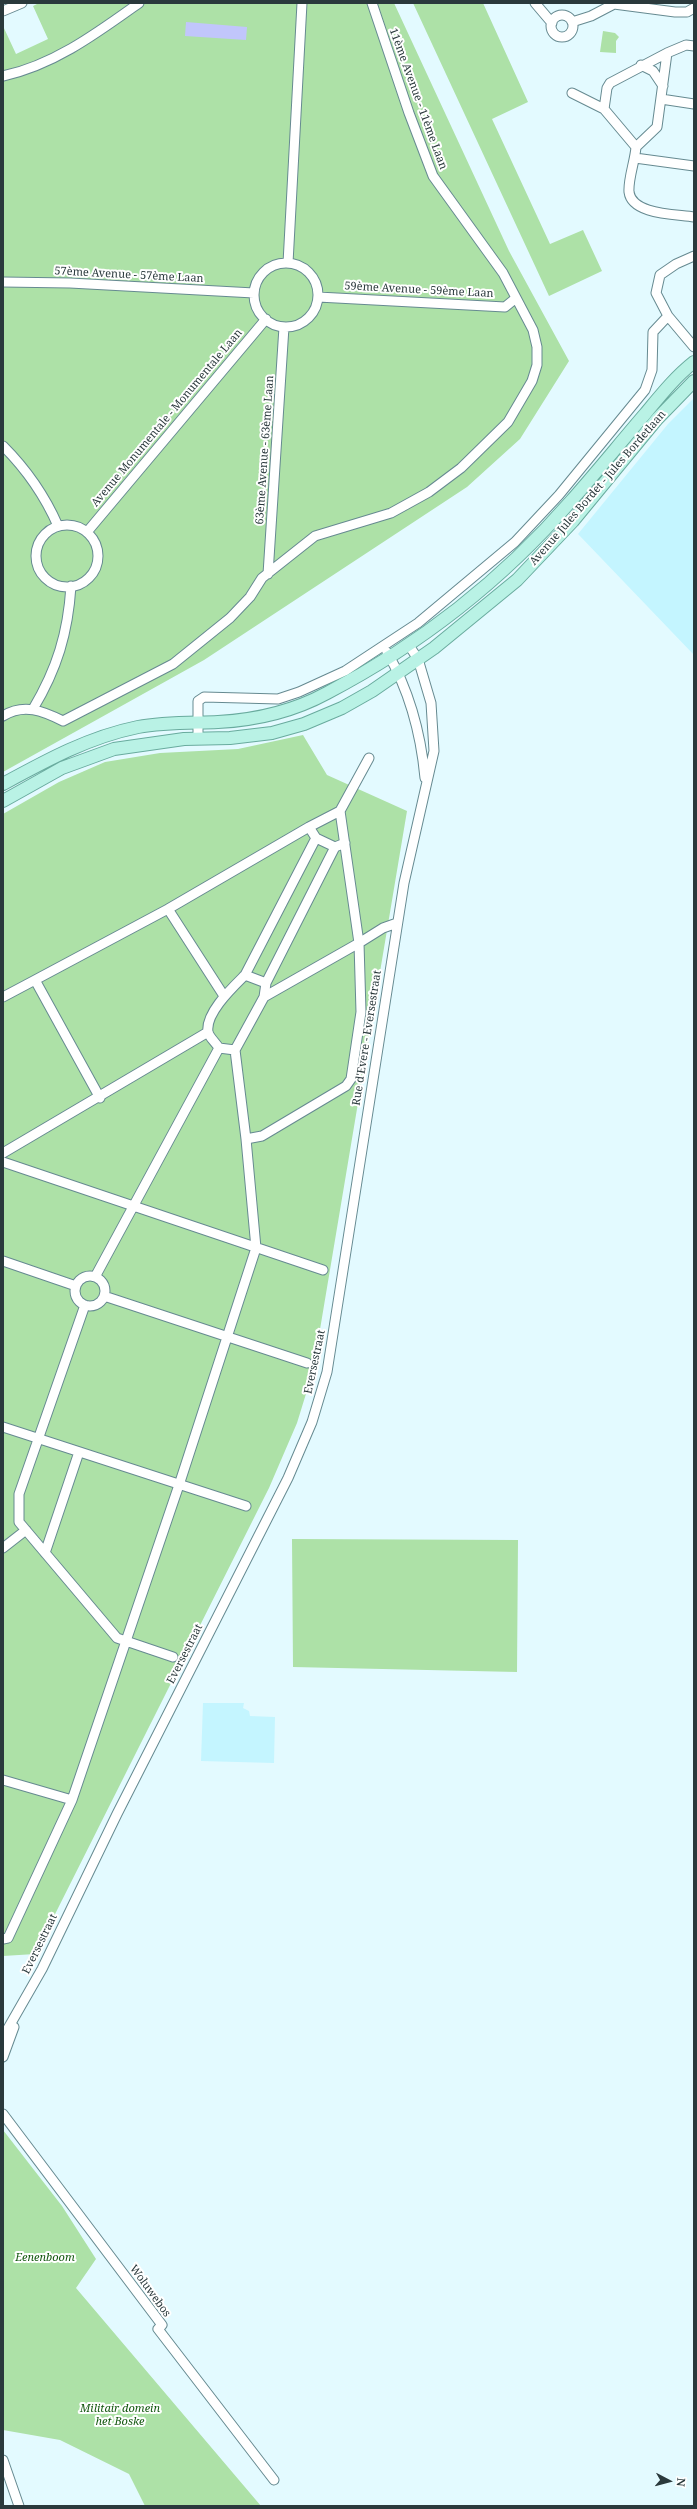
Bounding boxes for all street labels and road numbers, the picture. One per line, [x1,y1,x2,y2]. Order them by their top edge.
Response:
street label: 11ème Avenue - 11ème Laan [386,27,450,171]
street label: 57ème Avenue - 57ème Laan [54,264,204,286]
street label: 59ème Avenue - 59ème Laan [344,279,494,301]
street label: Avenue Monumentale - Monumentale Laan [89,327,245,509]
street label: 63ème Avenue - 63ème Laan [253,375,277,525]
street label: Avenue Jules Bordet - Jules Bordetlaan [527,408,669,568]
street label: Rue d'Evere - Eversestraat [350,970,384,1106]
street label: Eversestraat [302,1329,328,1395]
street label: Eversestraat [164,1622,206,1686]
street label: Eversestraat [20,1912,60,1976]
street label: Woluwebos [127,2262,173,2320]

